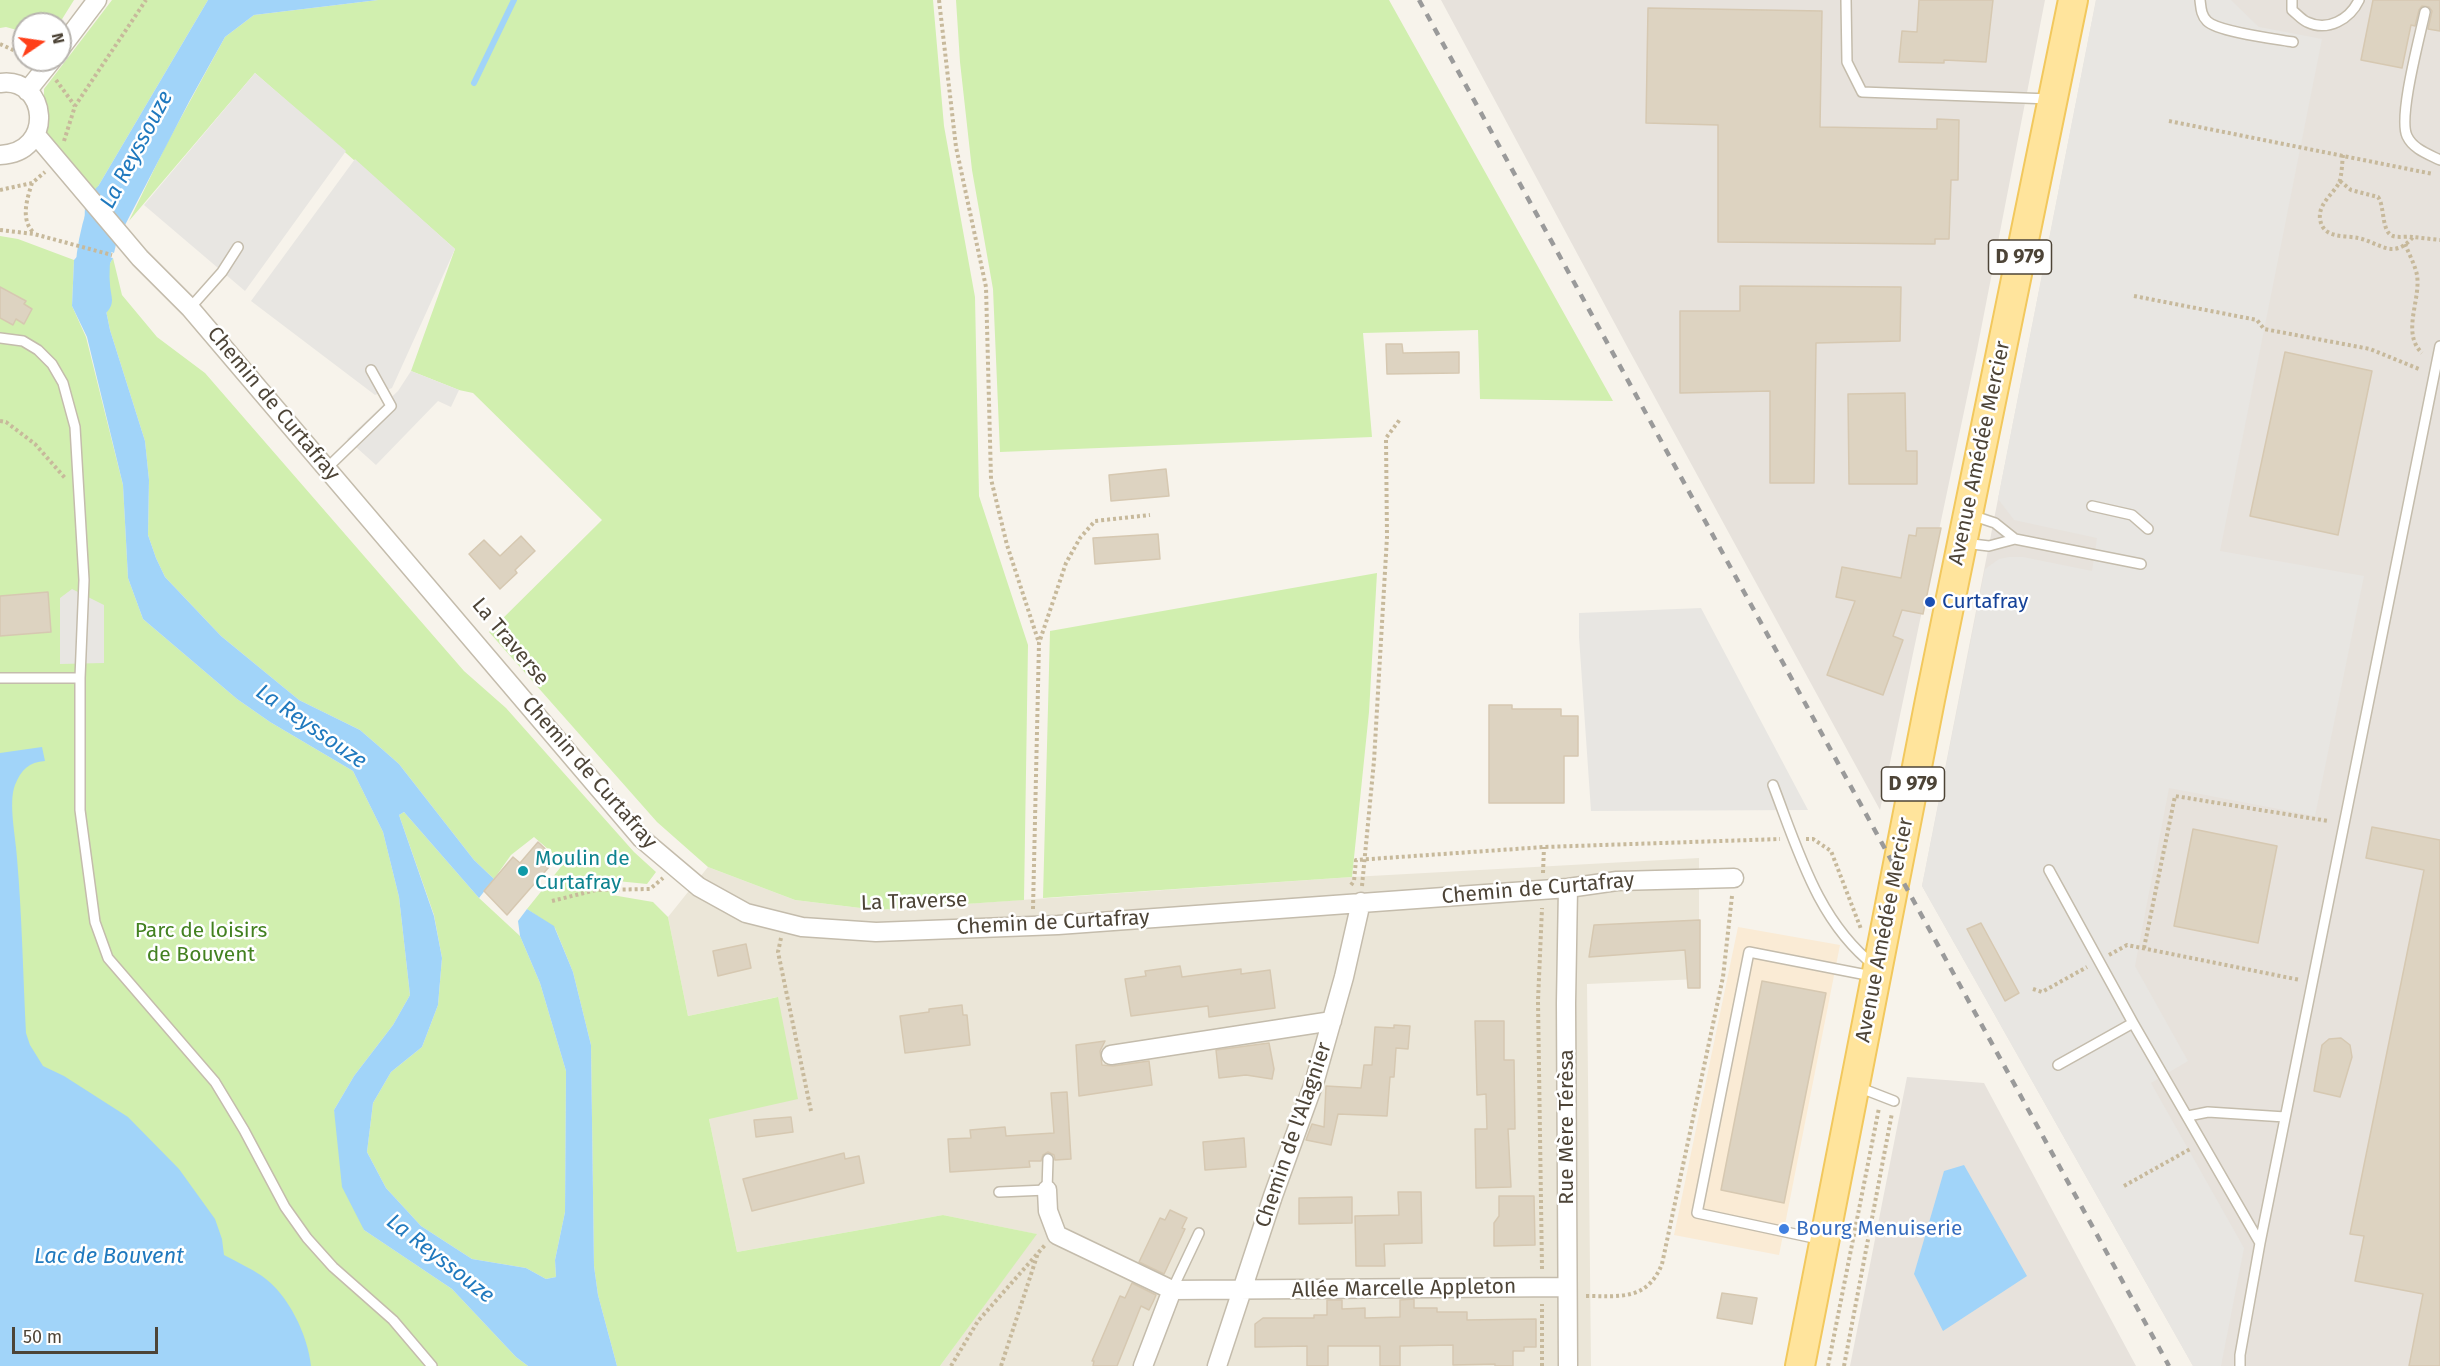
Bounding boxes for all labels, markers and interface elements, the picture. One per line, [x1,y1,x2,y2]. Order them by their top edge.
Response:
north arrow [12,12,72,72]
text: N [48,31,69,46]
water label: La Reyssouze [95,87,179,213]
road number: D 979 [1988,240,2052,274]
street label: Chemin de Curtafray [201,322,345,486]
street label: Avenue Amédée Mercier [1944,339,2016,567]
place label: Curtafray [1942,589,2028,615]
street label: La Traverse [466,593,554,691]
marker: Curtafray [1923,595,1937,609]
water label: La Reyssouze [250,679,372,775]
street label: Chemin de Curtafray [516,692,662,854]
road number: D 979 [1882,767,1944,801]
street label: Avenue Amédée Mercier [1851,815,1919,1045]
place label: Moulin de Curtafray [535,846,630,896]
marker: Moulin de Curtafray [516,864,530,878]
street label: Chemin de Curtafray [1441,868,1635,910]
street label: La Traverse [860,888,968,916]
street label: Chemin de Curtafray [956,905,1150,941]
park label: Parc de loisirs de Bouvent [135,918,267,968]
street label: Chemin de l'Alagnier [1250,1039,1338,1231]
street label: Rue Mère Térèsa [1554,1049,1580,1205]
water label: La Reyssouze [381,1209,499,1309]
place label: Bourg Menuiserie [1796,1216,1962,1242]
marker: Bourg Menuiserie [1777,1222,1791,1236]
water label: Lac de Bouvent [34,1244,184,1270]
street label: Allée Marcelle Appleton [1292,1274,1516,1304]
scale bar [15,1315,160,1353]
text: 50 m [23,1326,62,1348]

